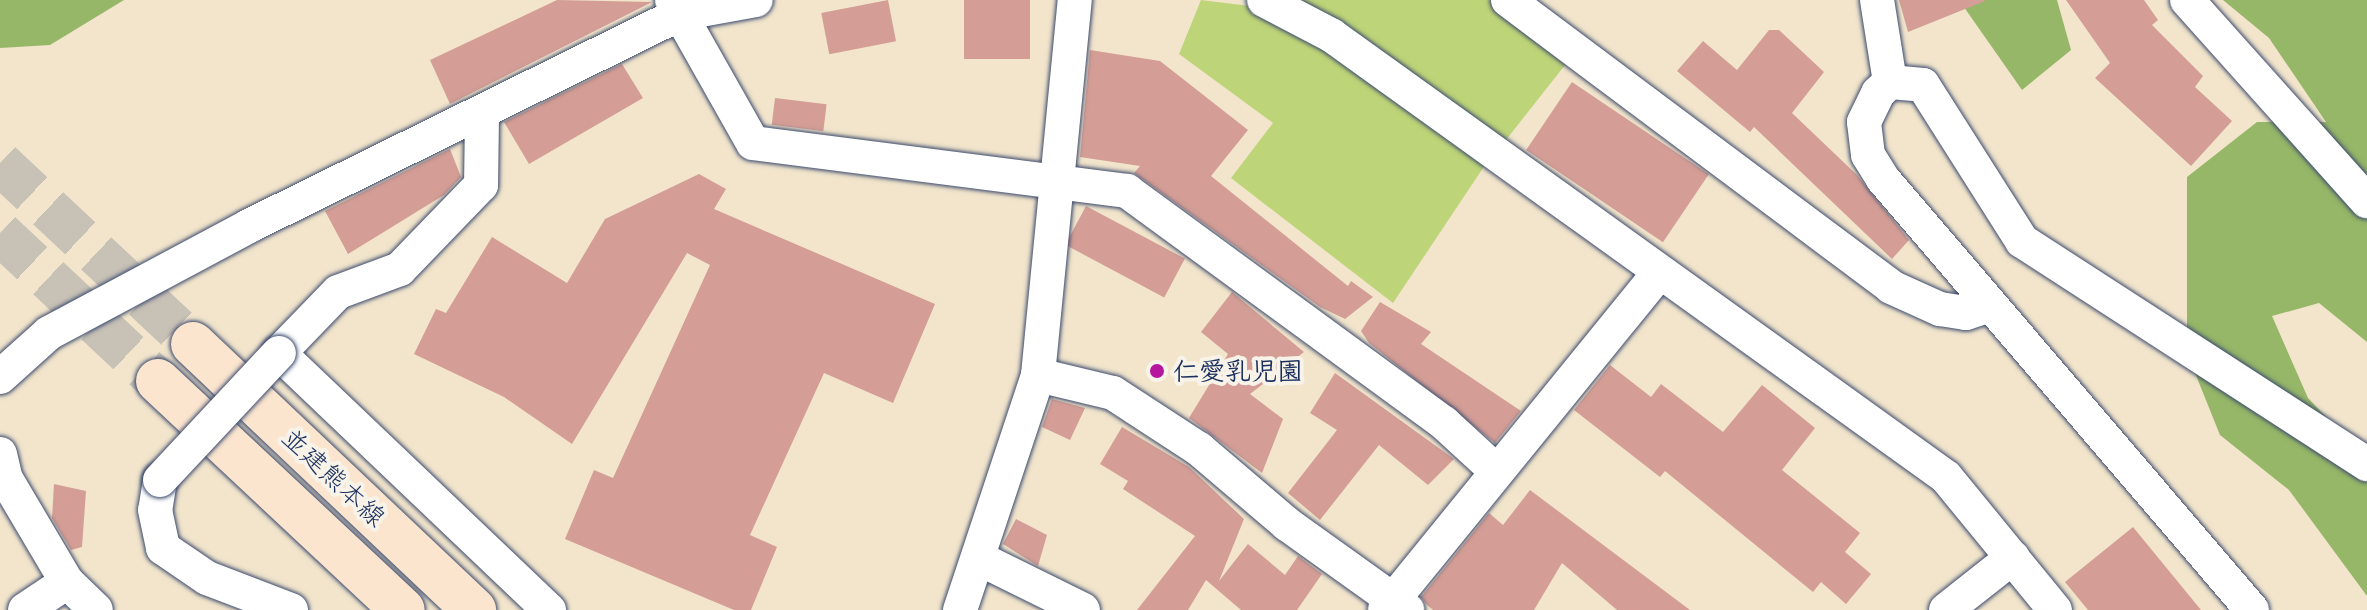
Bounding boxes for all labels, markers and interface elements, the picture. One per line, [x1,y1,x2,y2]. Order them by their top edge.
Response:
place label: 仁愛乳児園 [1173,355,1303,387]
marker: 仁愛乳児園 [1148,362,1166,380]
street label: 並建熊本線 [276,421,392,533]

